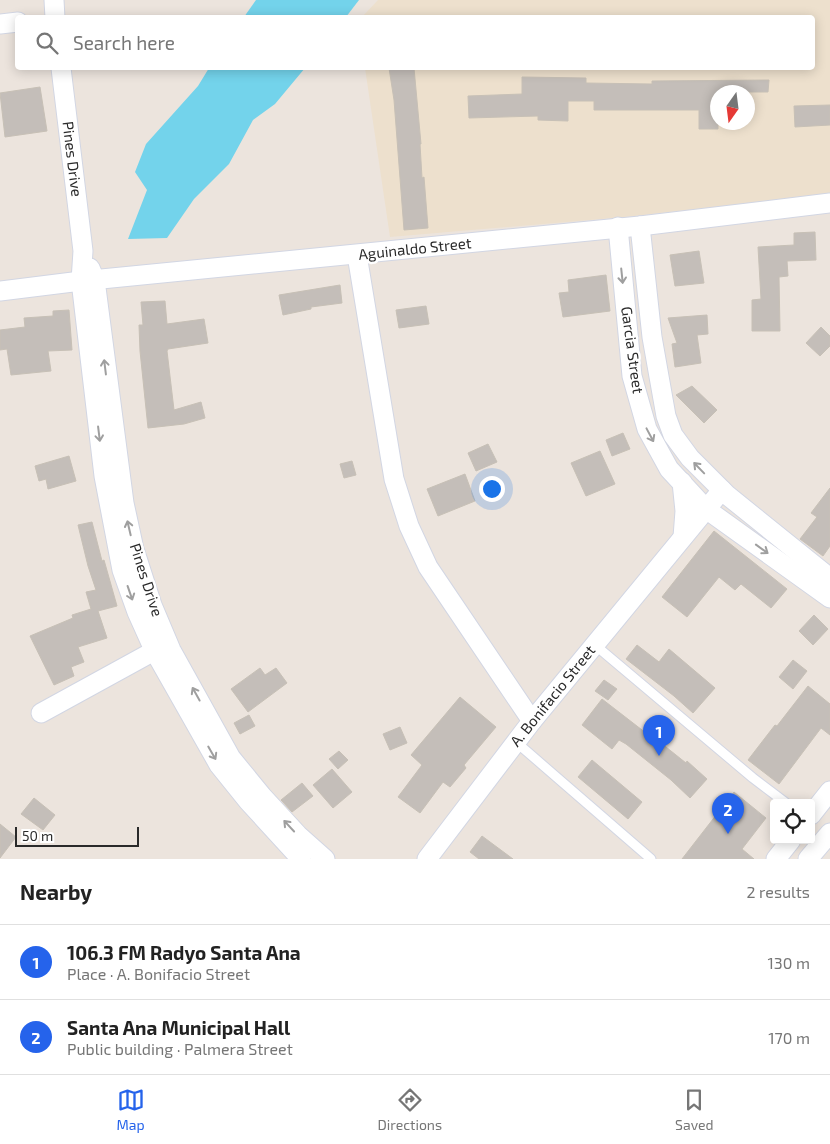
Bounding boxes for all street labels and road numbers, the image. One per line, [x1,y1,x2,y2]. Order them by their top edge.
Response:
street label: Pines Drive [59,120,87,198]
street label: Aguinaldo Street [358,233,473,263]
street label: Garcia Street [618,305,648,395]
street label: Pines Drive [127,541,167,619]
street label: A. Bonifacio Street [506,641,599,750]

